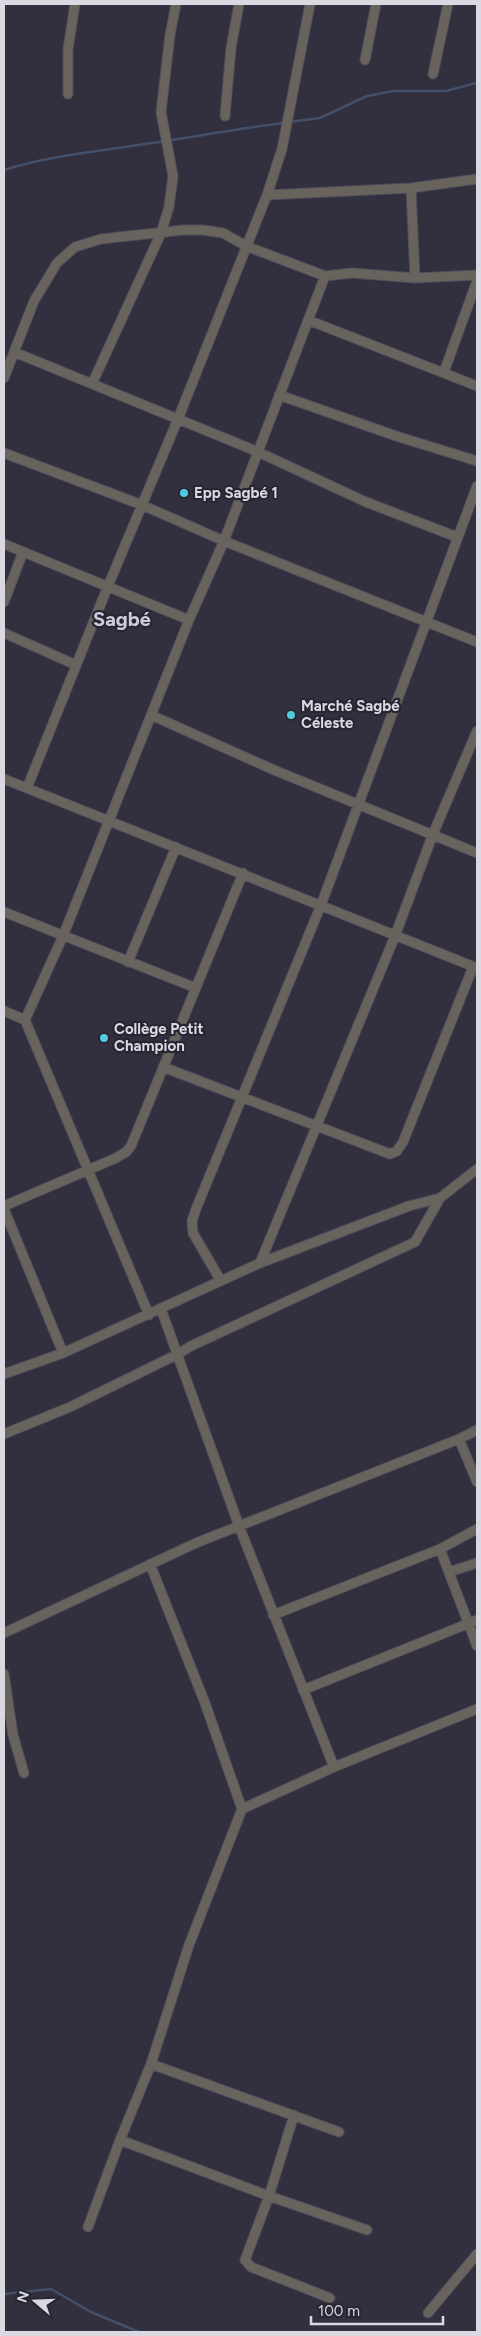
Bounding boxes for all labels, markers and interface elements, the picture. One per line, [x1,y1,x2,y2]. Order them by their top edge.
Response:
place label: Epp Sagbé 1 [194,484,278,502]
marker: Epp Sagbé 1 [178,487,190,499]
district label: Sagbé [93,607,151,631]
place label: Marché Sagbé Céleste [301,697,400,732]
marker: Marché Sagbé Céleste [285,709,297,721]
place label: Collège Petit Champion [114,1020,203,1055]
marker: Collège Petit Champion [98,1032,110,1044]
north arrow [10,2276,60,2326]
text: N [13,2289,33,2305]
scale bar [311,2294,444,2326]
text: 100 m [318,2302,360,2320]

